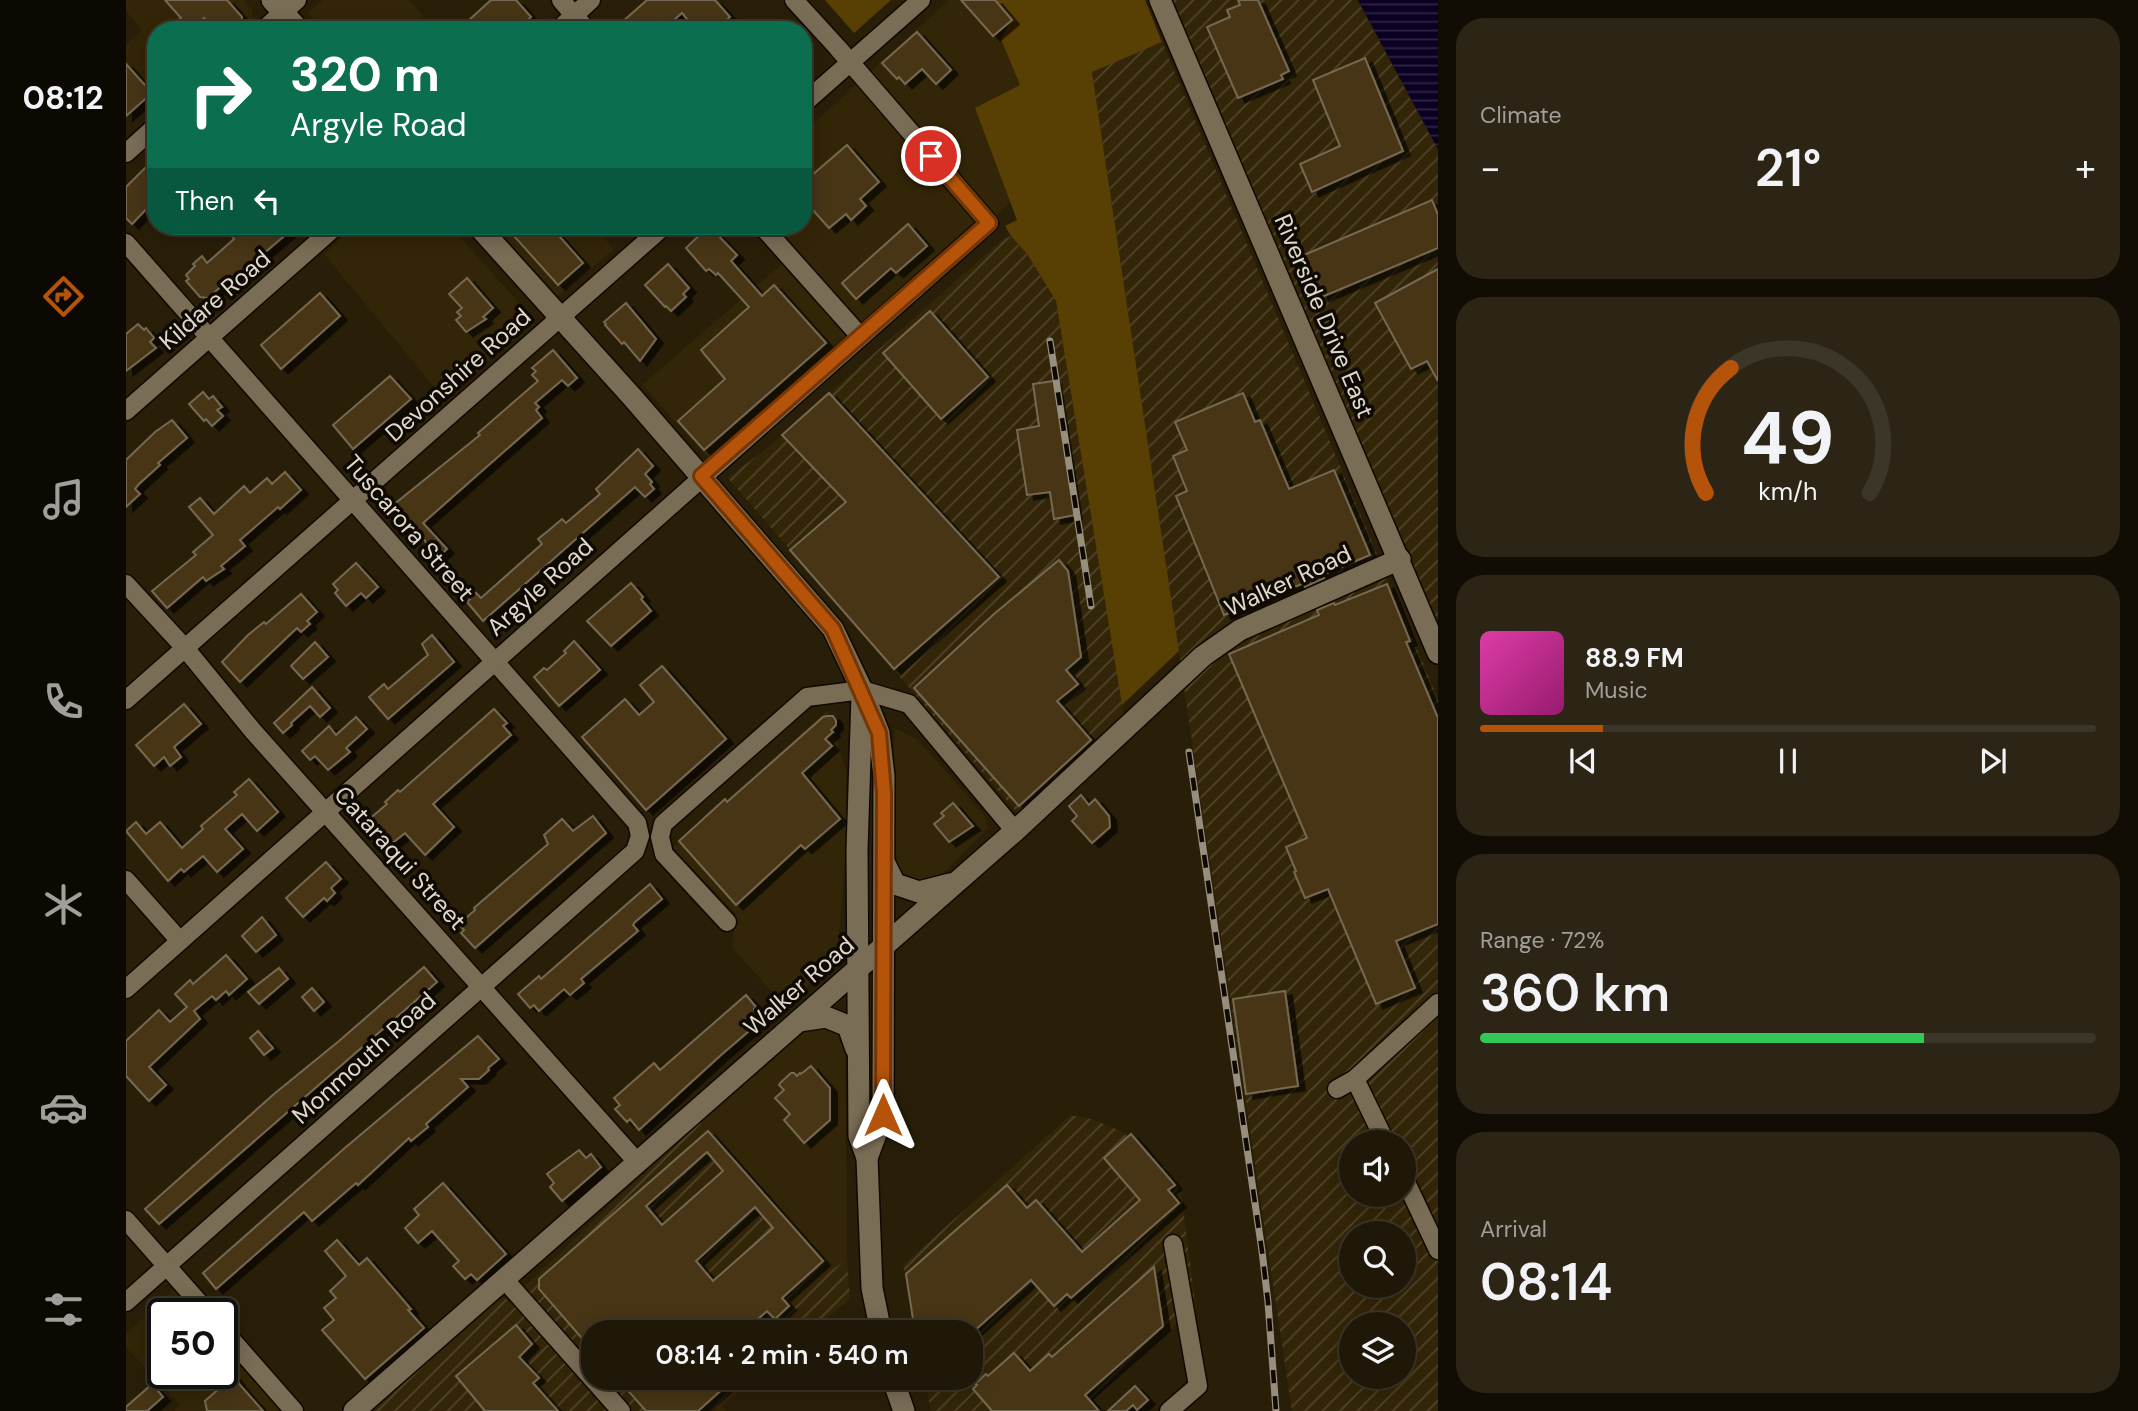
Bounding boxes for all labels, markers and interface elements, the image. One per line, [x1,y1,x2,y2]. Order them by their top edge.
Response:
text: 320 m [290,42,440,106]
icon: right [175,49,266,140]
text: 08:12 [22,77,104,119]
text: Climate [1480,100,1562,130]
text: Argyle Road [290,104,467,146]
pin [901,126,961,186]
text: 21° [1755,134,1821,202]
icon: arrive [912,137,950,175]
text: − [1480,143,1501,193]
text: + [2075,143,2096,193]
icon: left [248,182,286,220]
text: Then [175,184,234,218]
street label: Riverside Drive East [1268,209,1381,422]
street label: Kildare Road [153,243,277,356]
icon: directions [39,272,88,321]
street label: Devonshire Road [378,301,537,448]
text: 49 [1741,391,1835,486]
street label: Tuscarora Street [337,448,481,607]
icon: music [39,475,88,524]
text: km/h [1758,475,1818,508]
street label: Argyle Road [480,531,599,642]
street label: Walker Road [1219,538,1356,623]
text: 88.9 FM [1585,641,1684,675]
text: Music [1585,675,1648,705]
icon: phone [39,677,88,726]
icon: previous [1564,742,1602,780]
icon: pause [1769,742,1807,780]
icon: next [1974,742,2012,780]
street label: Cataraqui Street [328,779,473,936]
icon: climate [39,880,88,929]
text: Range · 72% [1480,925,1604,955]
street label: Walker Road [737,929,860,1042]
text: 360 km [1480,959,1670,1027]
street label: Monmouth Road [285,985,442,1130]
position arrow [846,1078,920,1152]
icon: car [39,1083,88,1132]
map controls [1339,1130,1416,1389]
button: sound [1339,1130,1416,1207]
text: Arrival [1480,1214,1547,1244]
button: search [1339,1221,1416,1298]
text: 08:14 [1480,1248,1613,1316]
icon: filters [39,1285,88,1334]
speed limit sign: 50 [147,1298,238,1389]
button: layers [1339,1312,1416,1389]
text: 08:14 · 2 min · 540 m [655,1338,909,1372]

